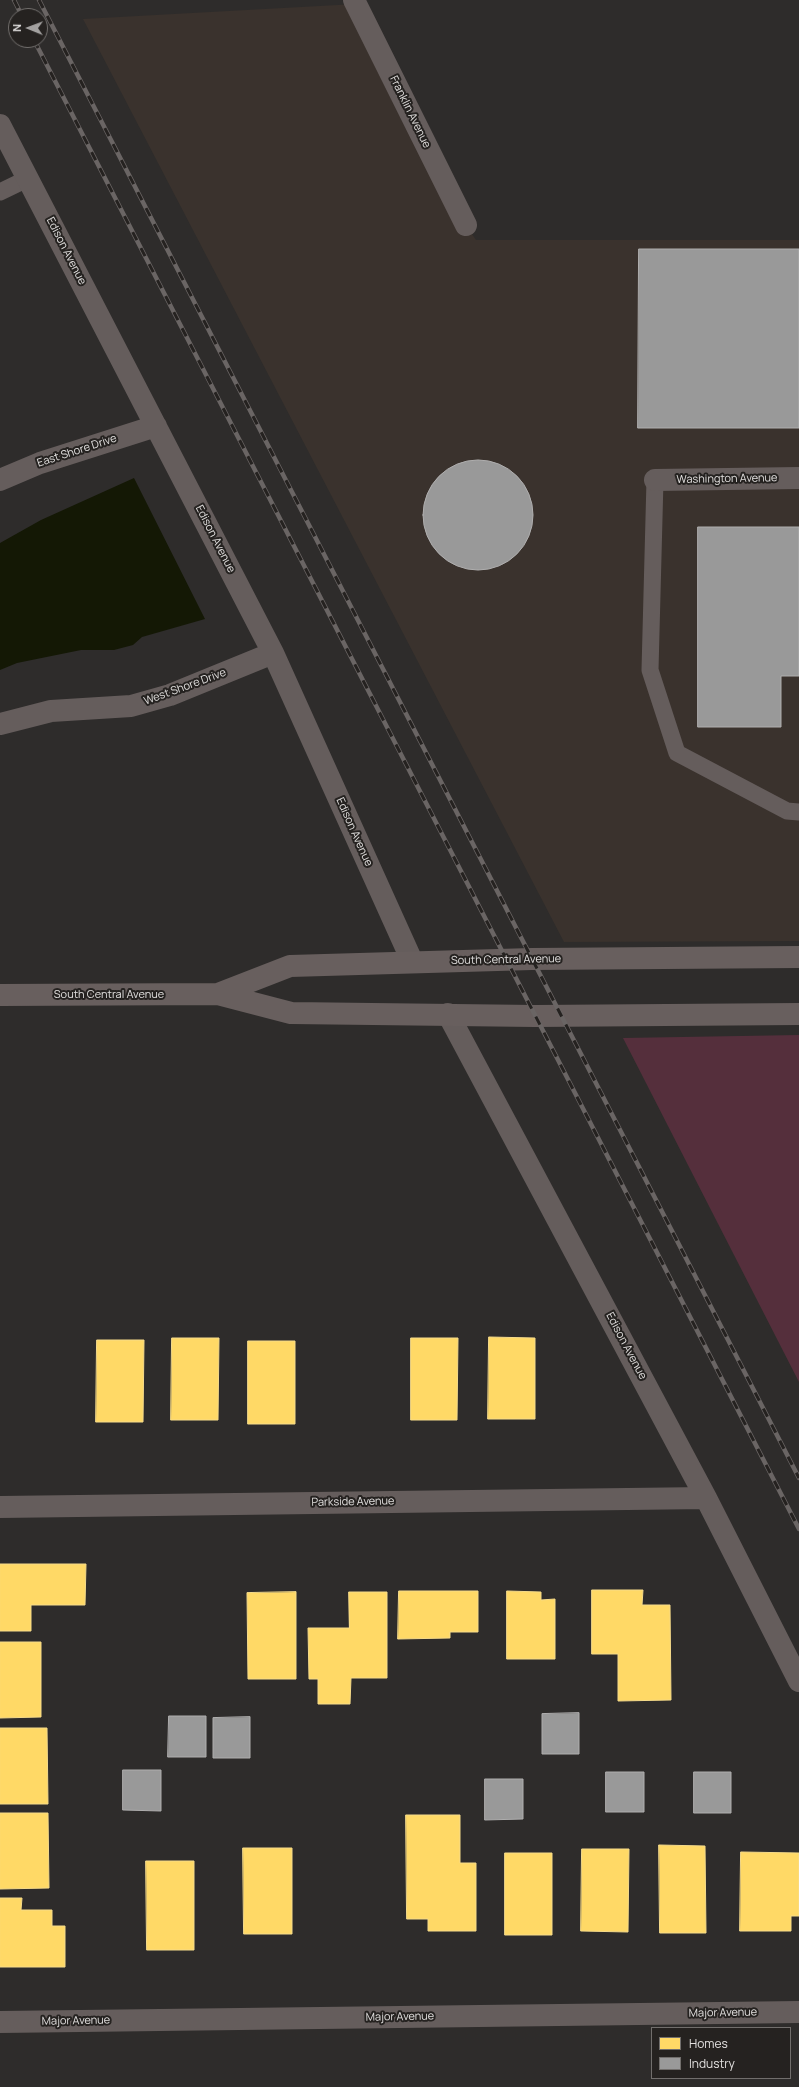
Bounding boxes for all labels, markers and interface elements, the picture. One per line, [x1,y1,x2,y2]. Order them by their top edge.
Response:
north arrow [8,8,48,48]
text: N [9,24,24,32]
street label: Franklin Avenue [387,74,433,150]
street label: Edison Avenue [43,215,89,287]
street label: East Shore Drive [36,432,118,470]
street label: Washington Avenue [676,472,778,486]
street label: Edison Avenue [192,503,238,575]
street label: West Shore Drive [142,666,228,708]
street label: Edison Avenue [333,796,375,868]
street label: South Central Avenue [451,952,561,968]
street label: South Central Avenue [54,988,164,1002]
street label: Edison Avenue [603,1310,649,1382]
street label: Parkside Avenue [311,1495,395,1509]
street label: Major Avenue [689,2006,757,2020]
street label: Major Avenue [366,2010,434,2024]
street label: Major Avenue [42,2014,110,2028]
legend [651,2027,791,2079]
text: Homes [689,2035,728,2052]
text: Industry [689,2055,735,2072]

